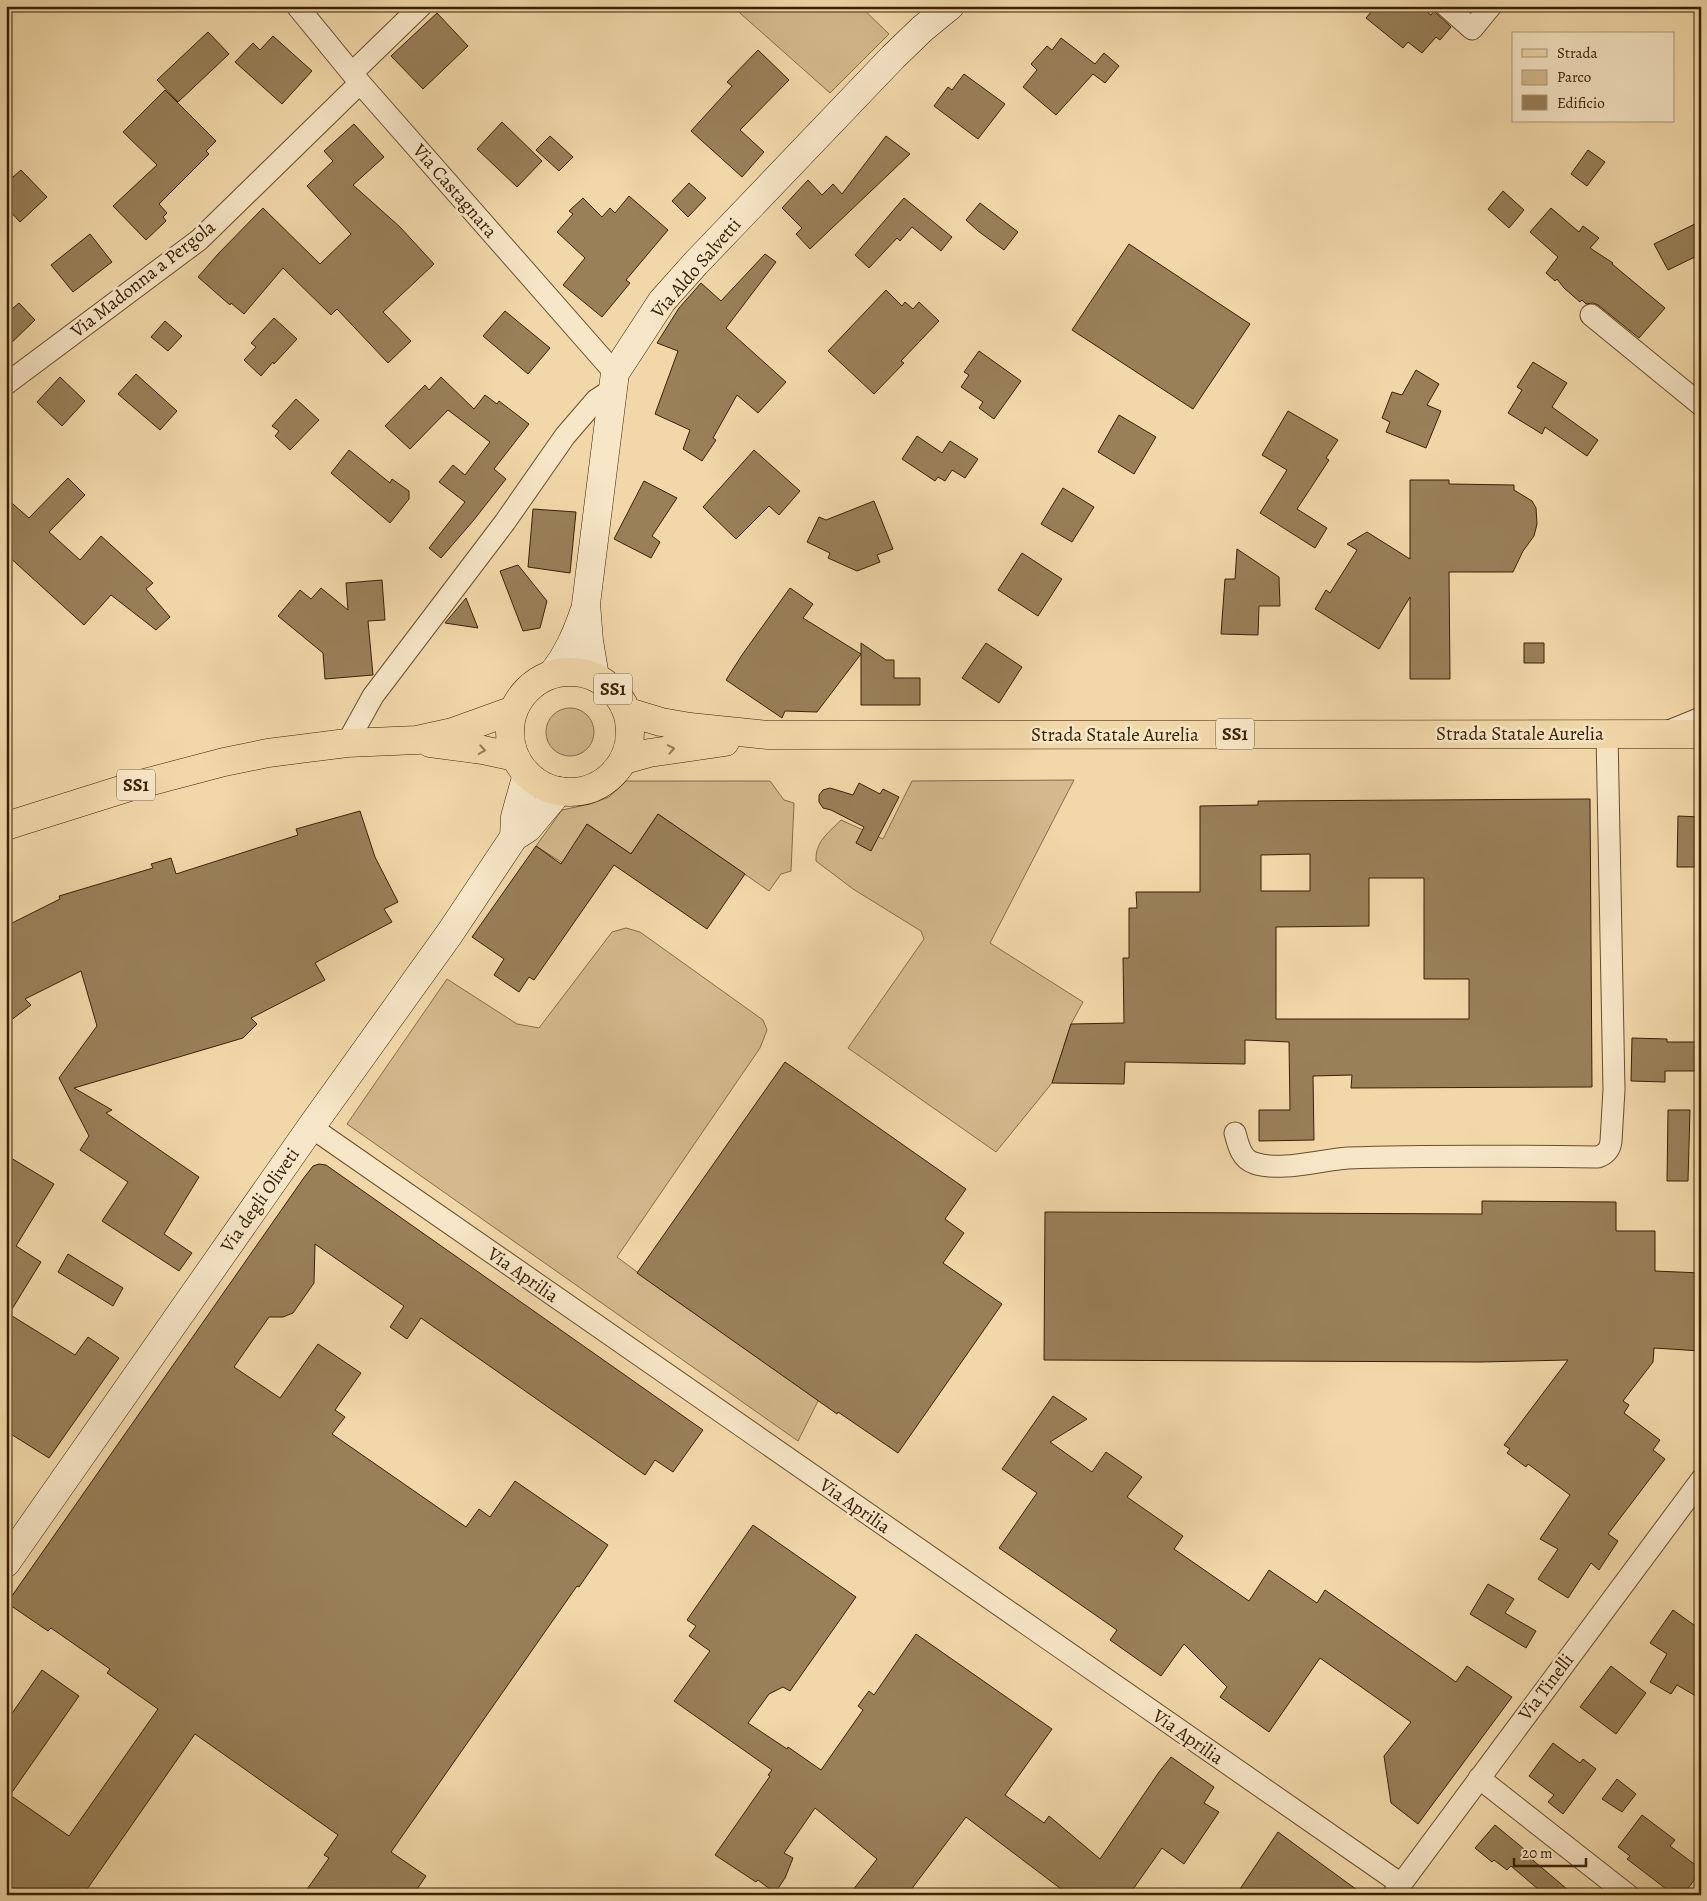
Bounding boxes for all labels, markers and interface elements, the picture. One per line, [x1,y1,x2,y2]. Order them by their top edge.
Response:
legend [1512,32,1674,122]
text: Strada [1557,43,1598,63]
text: Parco [1557,67,1591,87]
text: Edificio [1557,93,1605,113]
street label: Via Castagnara [406,138,503,244]
street label: Via Aldo Salvetti [644,212,747,325]
street label: Via Madonna a Pergola [64,214,221,344]
road number: SS1 [594,674,632,704]
road number: SS1 [1216,719,1254,750]
street label: Strada Statale Aurelia [1436,721,1604,747]
street label: Strada Statale Aurelia [1031,722,1199,748]
one-way arrow [668,744,676,755]
one-way arrow [478,745,487,755]
road number: SS1 [117,770,155,800]
street label: Via degli Oliveti [214,1143,306,1258]
street label: Via Aprilia [482,1241,564,1309]
street label: Via Aprilia [814,1472,896,1540]
street label: Via Tinelli [1512,1648,1580,1727]
street label: Via Aprilia [1147,1703,1229,1771]
scale bar [1514,1836,1587,1868]
text: 20 m [1522,1843,1553,1863]

